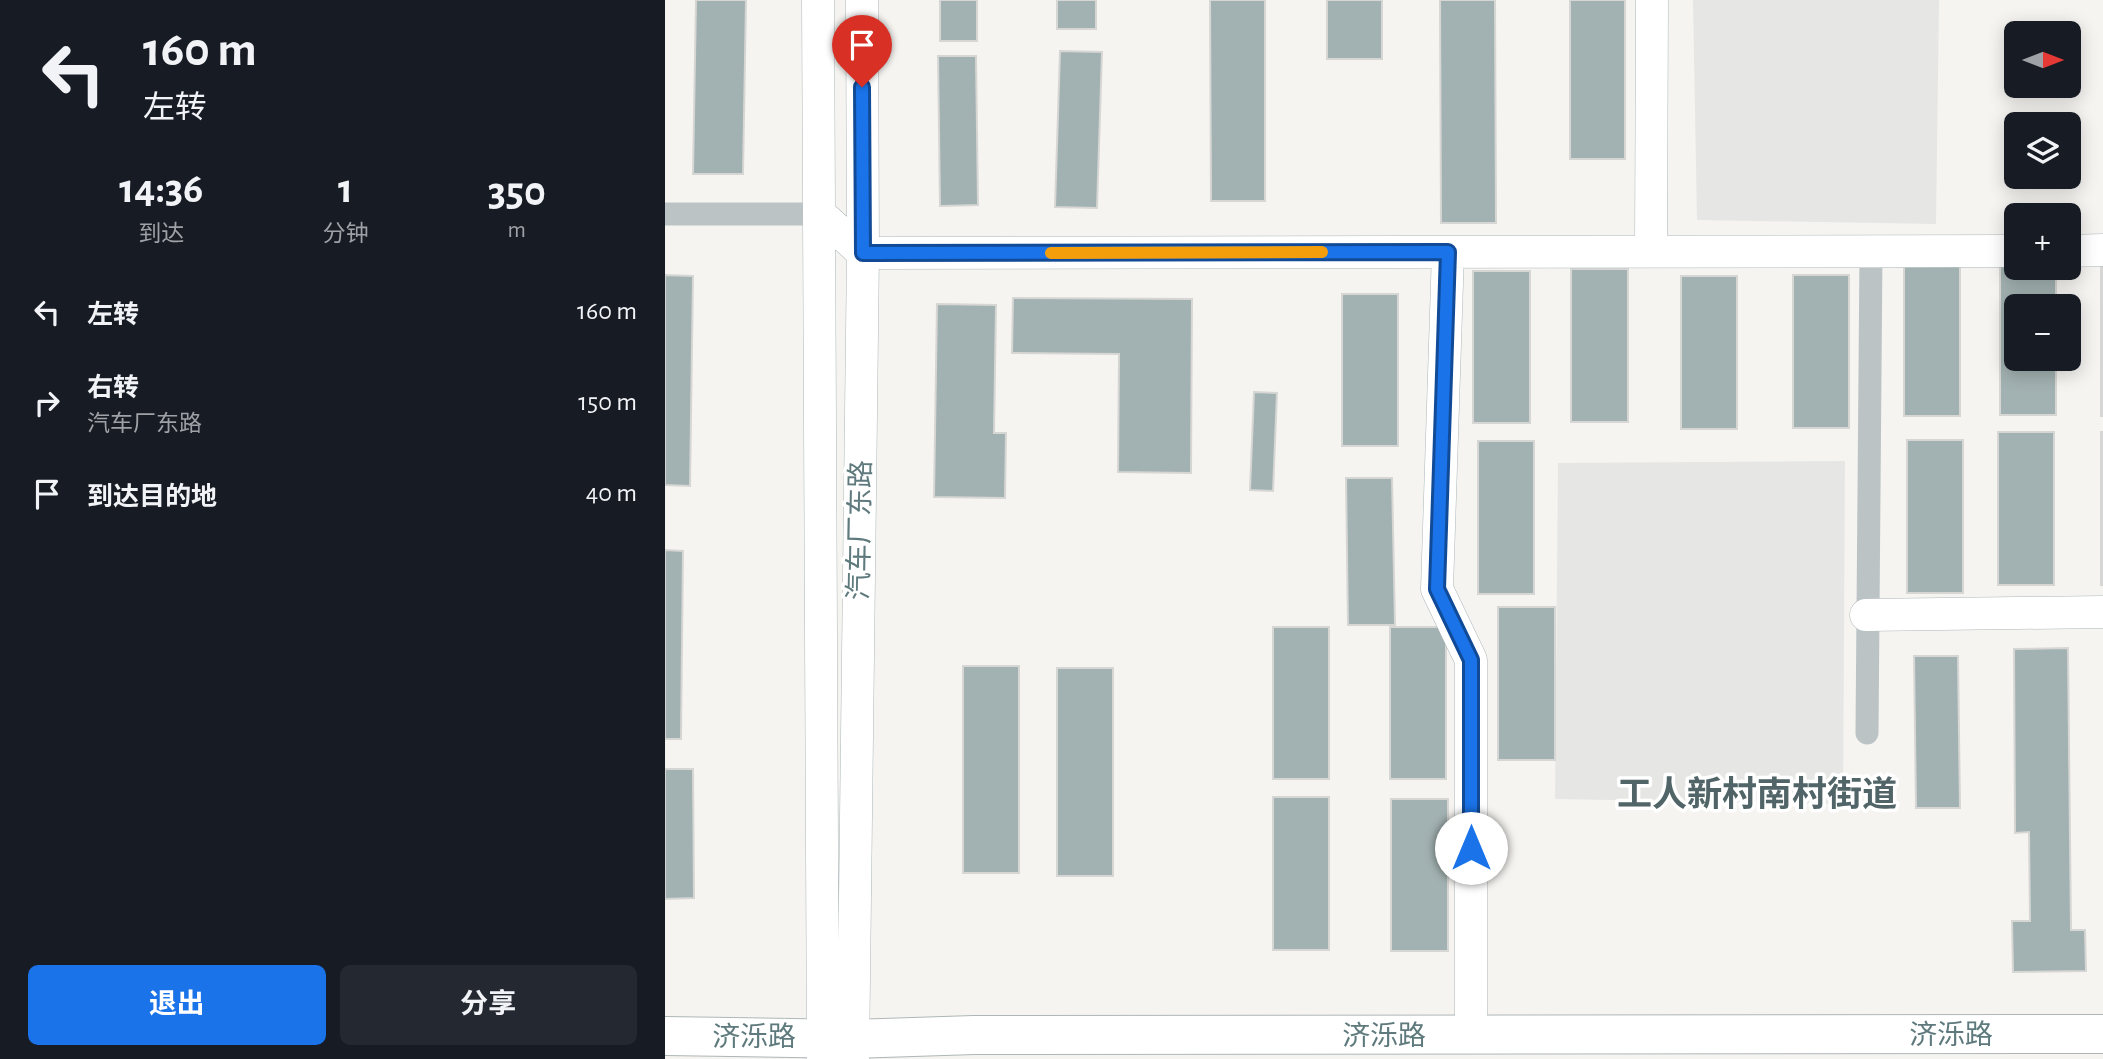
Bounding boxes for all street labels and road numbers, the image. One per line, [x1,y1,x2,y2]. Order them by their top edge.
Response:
street label: 汽车厂东路 [844,460,876,600]
street label: 济泺路 [1909,1020,1993,1050]
street label: 济泺路 [1342,1021,1426,1051]
street label: 济泺路 [712,1022,796,1052]

